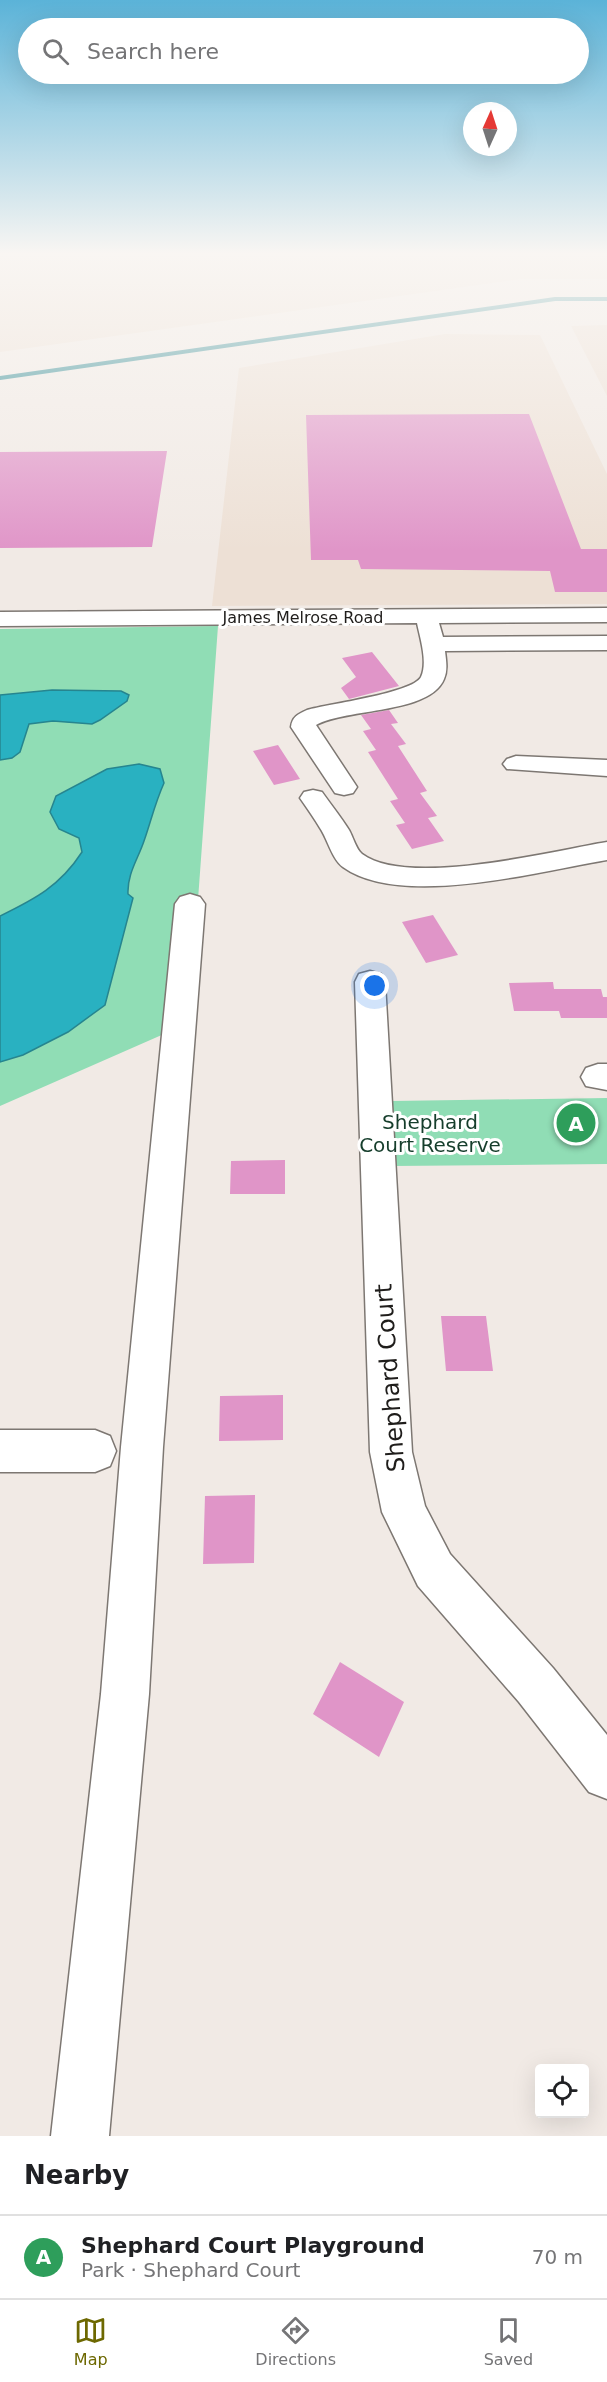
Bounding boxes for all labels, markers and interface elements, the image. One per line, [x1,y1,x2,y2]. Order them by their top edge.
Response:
search box [18,18,589,84]
icon: search [39,35,72,68]
text: Search here [87,39,219,64]
north arrow [463,102,517,156]
street label: James Melrose Road [222,608,383,627]
your location [360,971,389,1000]
pin: A [556,1100,596,1146]
park label: Shephard Court Reserve [359,1110,501,1157]
street label: Shephard Court [369,1283,411,1473]
map controls [535,2064,589,2118]
button: locate [535,2064,589,2118]
text: Nearby [24,2160,129,2190]
text: Shephard Court Playground [81,2233,425,2258]
text: A [36,2245,51,2269]
text: 70 m [532,2245,583,2269]
text: Park · Shephard Court [81,2258,300,2282]
tab: Map [74,2314,108,2369]
tab: Directions [255,2314,336,2369]
tab: Saved [484,2314,533,2369]

